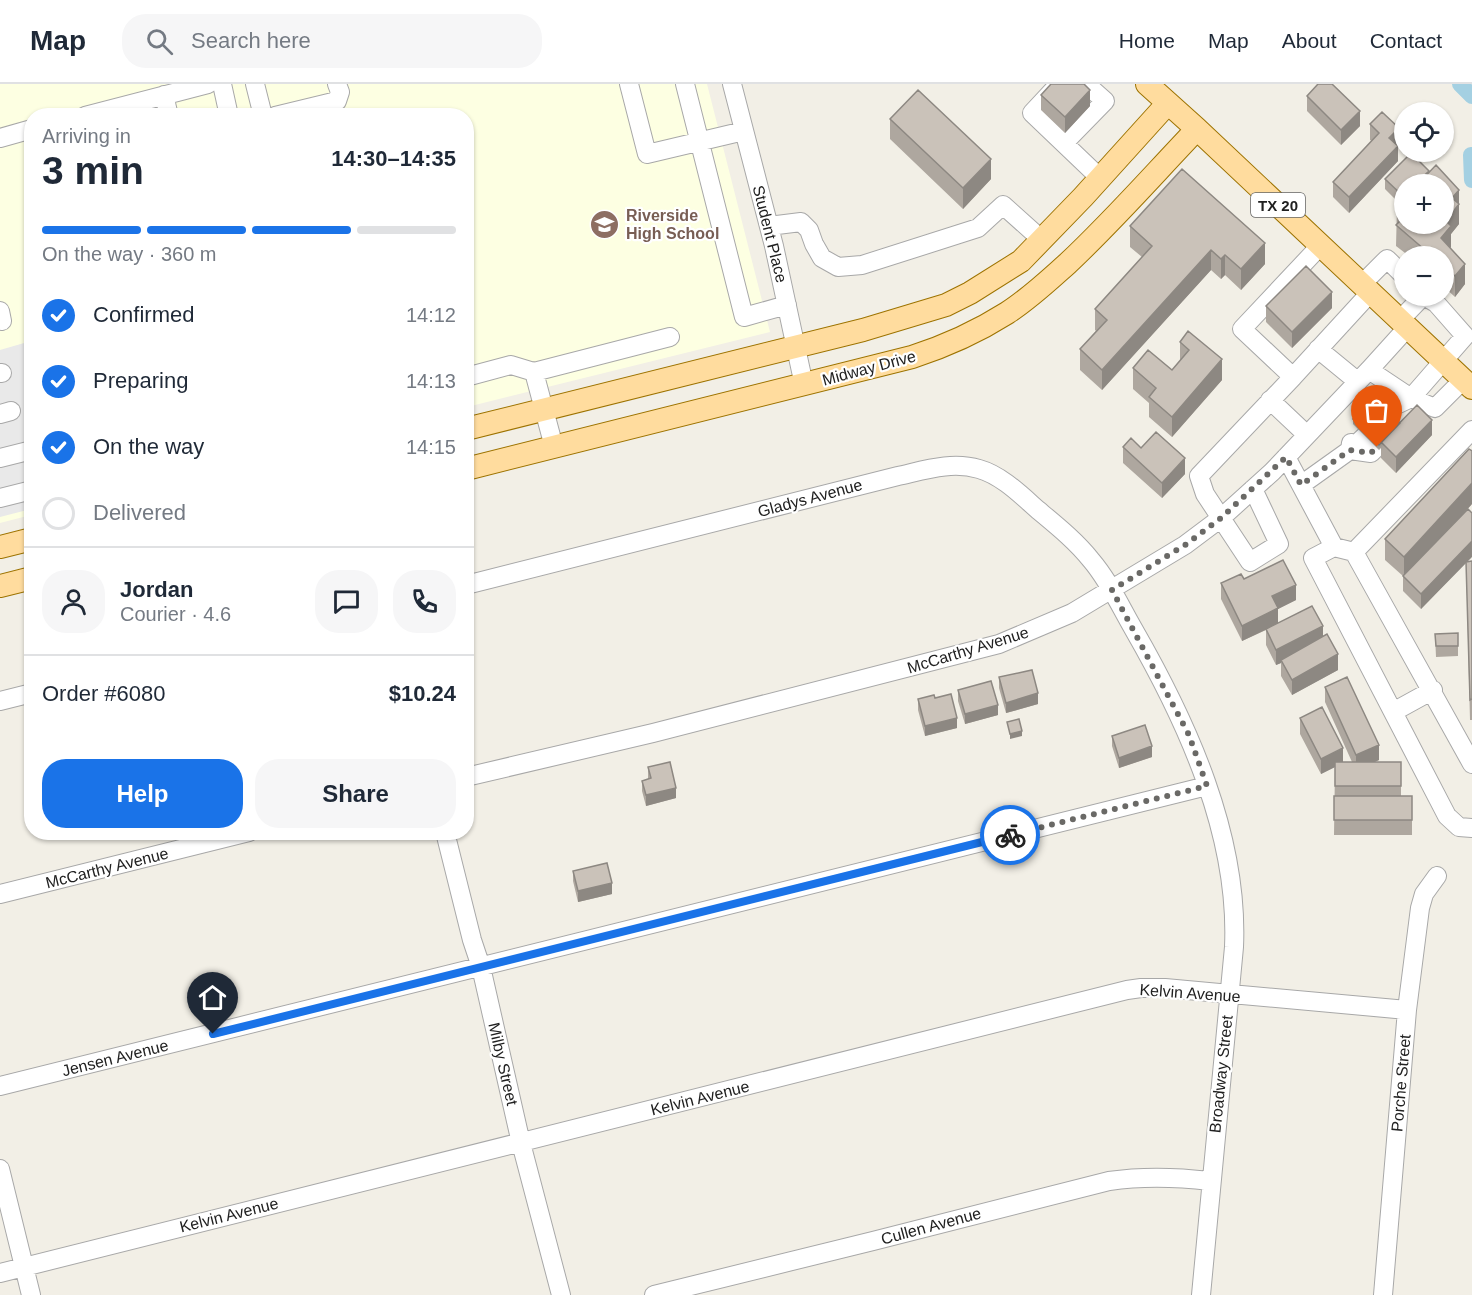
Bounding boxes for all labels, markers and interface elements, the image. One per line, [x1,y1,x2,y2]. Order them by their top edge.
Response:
search box [122,14,542,68]
text: Map [30,25,86,56]
icon: search [143,25,176,58]
text: Search here [191,28,311,53]
text: Home [1119,29,1175,52]
text: Map [1208,29,1249,52]
text: About [1282,29,1337,52]
text: Contact [1370,29,1442,52]
map controls [1394,102,1454,306]
button: locate [1394,102,1454,162]
text: Arriving in [42,125,131,147]
text: 14:30–14:35 [331,146,456,171]
text: 3 min [42,149,144,192]
button: + [1394,174,1454,234]
street label: Student Place [750,184,790,284]
road number: TX 20 [1251,193,1305,217]
place label: Riverside High School [626,207,719,242]
school or university icon: Riverside High School [589,208,621,240]
text: On the way · 360 m [42,243,217,265]
button: − [1394,246,1454,306]
icon: check [42,299,75,332]
text: Confirmed [93,302,194,327]
text: 14:12 [406,304,456,326]
street label: Midway Drive [820,347,918,389]
icon: check [42,365,75,398]
text: Preparing [93,368,188,393]
text: 14:13 [406,370,456,392]
pin [1351,385,1402,447]
icon: bag [1360,394,1393,427]
icon: check [42,431,75,464]
text: On the way [93,434,204,459]
text: 14:15 [406,436,456,458]
street label: Gladys Avenue [756,476,864,520]
text: Delivered [93,500,186,525]
button: person [42,570,105,633]
button: chat [315,570,378,633]
button: phone [393,570,456,633]
text: Jordan [120,577,193,602]
text: Courier · 4.6 [120,603,231,625]
street label: McCarthy Avenue [905,623,1031,677]
text: Order #6080 [42,681,166,706]
text: $10.24 [389,681,456,706]
button: Help [42,759,243,828]
button: Share [255,759,456,828]
courier [980,805,1040,865]
icon: bike [994,819,1027,852]
street label: McCarthy Avenue [44,844,170,891]
pin [187,972,238,1034]
icon: home [196,981,229,1014]
street label: Kelvin Avenue [1139,981,1241,1005]
street label: Broadway Street [1206,1014,1236,1134]
street label: Milby Street [485,1021,521,1108]
street label: Porche Street [1388,1033,1414,1132]
street label: Jensen Avenue [60,1037,170,1079]
street label: Kelvin Avenue [649,1077,751,1118]
street label: Kelvin Avenue [178,1194,280,1235]
street label: Cullen Avenue [879,1204,983,1248]

